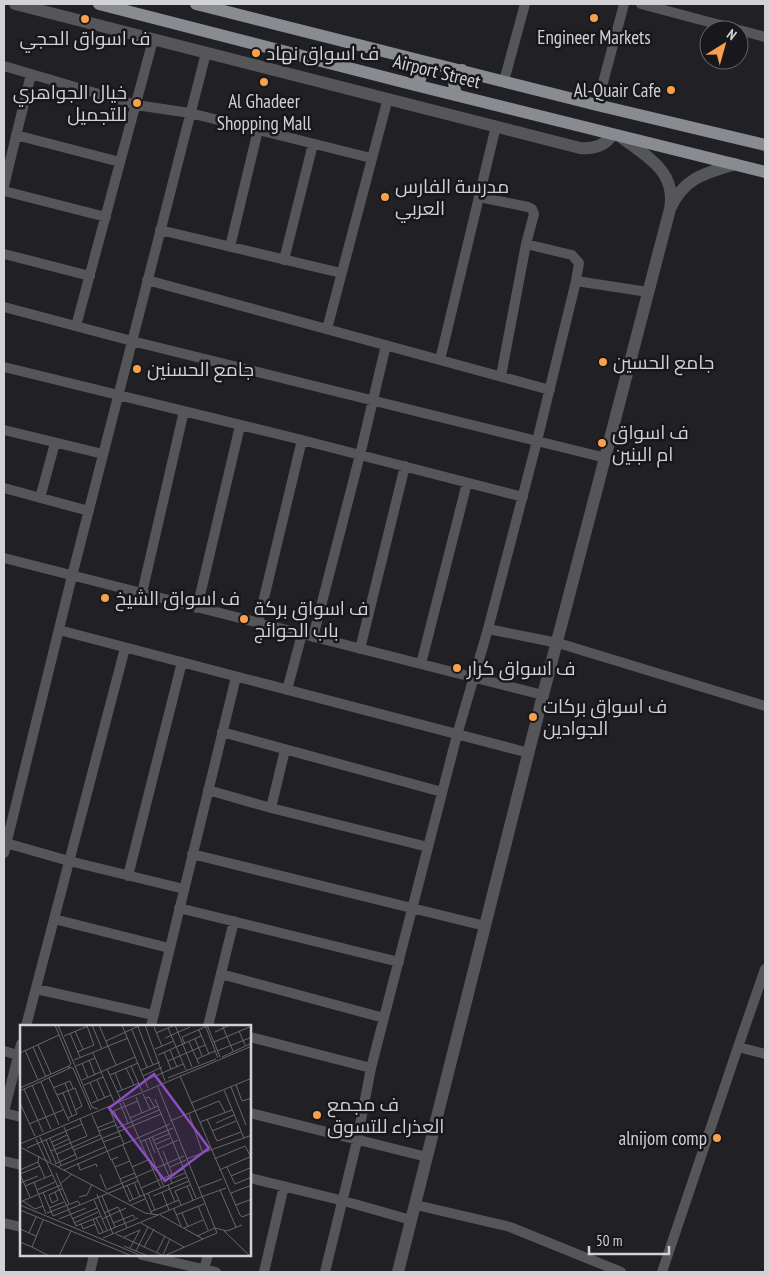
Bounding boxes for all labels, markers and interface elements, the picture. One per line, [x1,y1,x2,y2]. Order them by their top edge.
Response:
marker: Engineer Markets [588,12,600,24]
marker: ف اسواق الحجي [79,13,91,25]
north arrow [699,20,749,70]
place label: Engineer Markets [537,25,651,49]
text: N [723,25,740,44]
place label: ف اسواق الحجي [19,26,151,53]
place label: ف اسواق نهاد [266,41,379,66]
marker: ف اسواق نهاد [250,47,262,59]
street label: Airport Street [391,49,484,94]
marker: Al Ghadeer Shopping Mall [258,76,270,88]
place label: Al-Quair Cafe [574,78,661,102]
place label: خيال الجواهري للتجميل [13,80,127,126]
marker: Al-Quair Cafe [665,84,677,96]
place label: Al Ghadeer Shopping Mall [217,89,312,135]
marker: خيال الجواهري للتجميل [131,97,143,109]
place label: مدرسة الفارس العربي [395,174,509,223]
marker: مدرسة الفارس العربي [379,191,391,203]
place label: جامع الحسين [613,350,714,376]
marker: جامع الحسين [597,356,609,368]
place label: جامع الحسنين [147,357,254,383]
marker: جامع الحسنين [131,363,143,375]
place label: ف اسواق ام البنين [612,420,689,468]
marker: ف اسواق ام البنين [596,437,608,449]
place label: ف اسواق الشيخ [115,586,240,612]
marker: ف اسواق الشيخ [99,592,111,604]
place label: ف اسواق بركة باب الحوائج [254,596,369,644]
marker: ف اسواق بركة باب الحوائج [238,613,250,625]
place label: ف اسواق كرار [466,656,576,681]
marker: ف اسواق كرار [451,662,463,674]
place label: ف اسواق بركات الجوادين [543,694,667,740]
marker: ف اسواق بركات الجوادين [527,711,539,723]
inset map [20,1025,251,1256]
place label: ف مجمع العذراء للتسوق [327,1092,444,1139]
marker: ف مجمع العذراء للتسوق [311,1109,323,1121]
place label: alnijom comp [619,1126,707,1150]
marker: alnijom comp [711,1132,723,1144]
scale bar [589,1224,669,1256]
text: 50 m [596,1231,622,1250]

